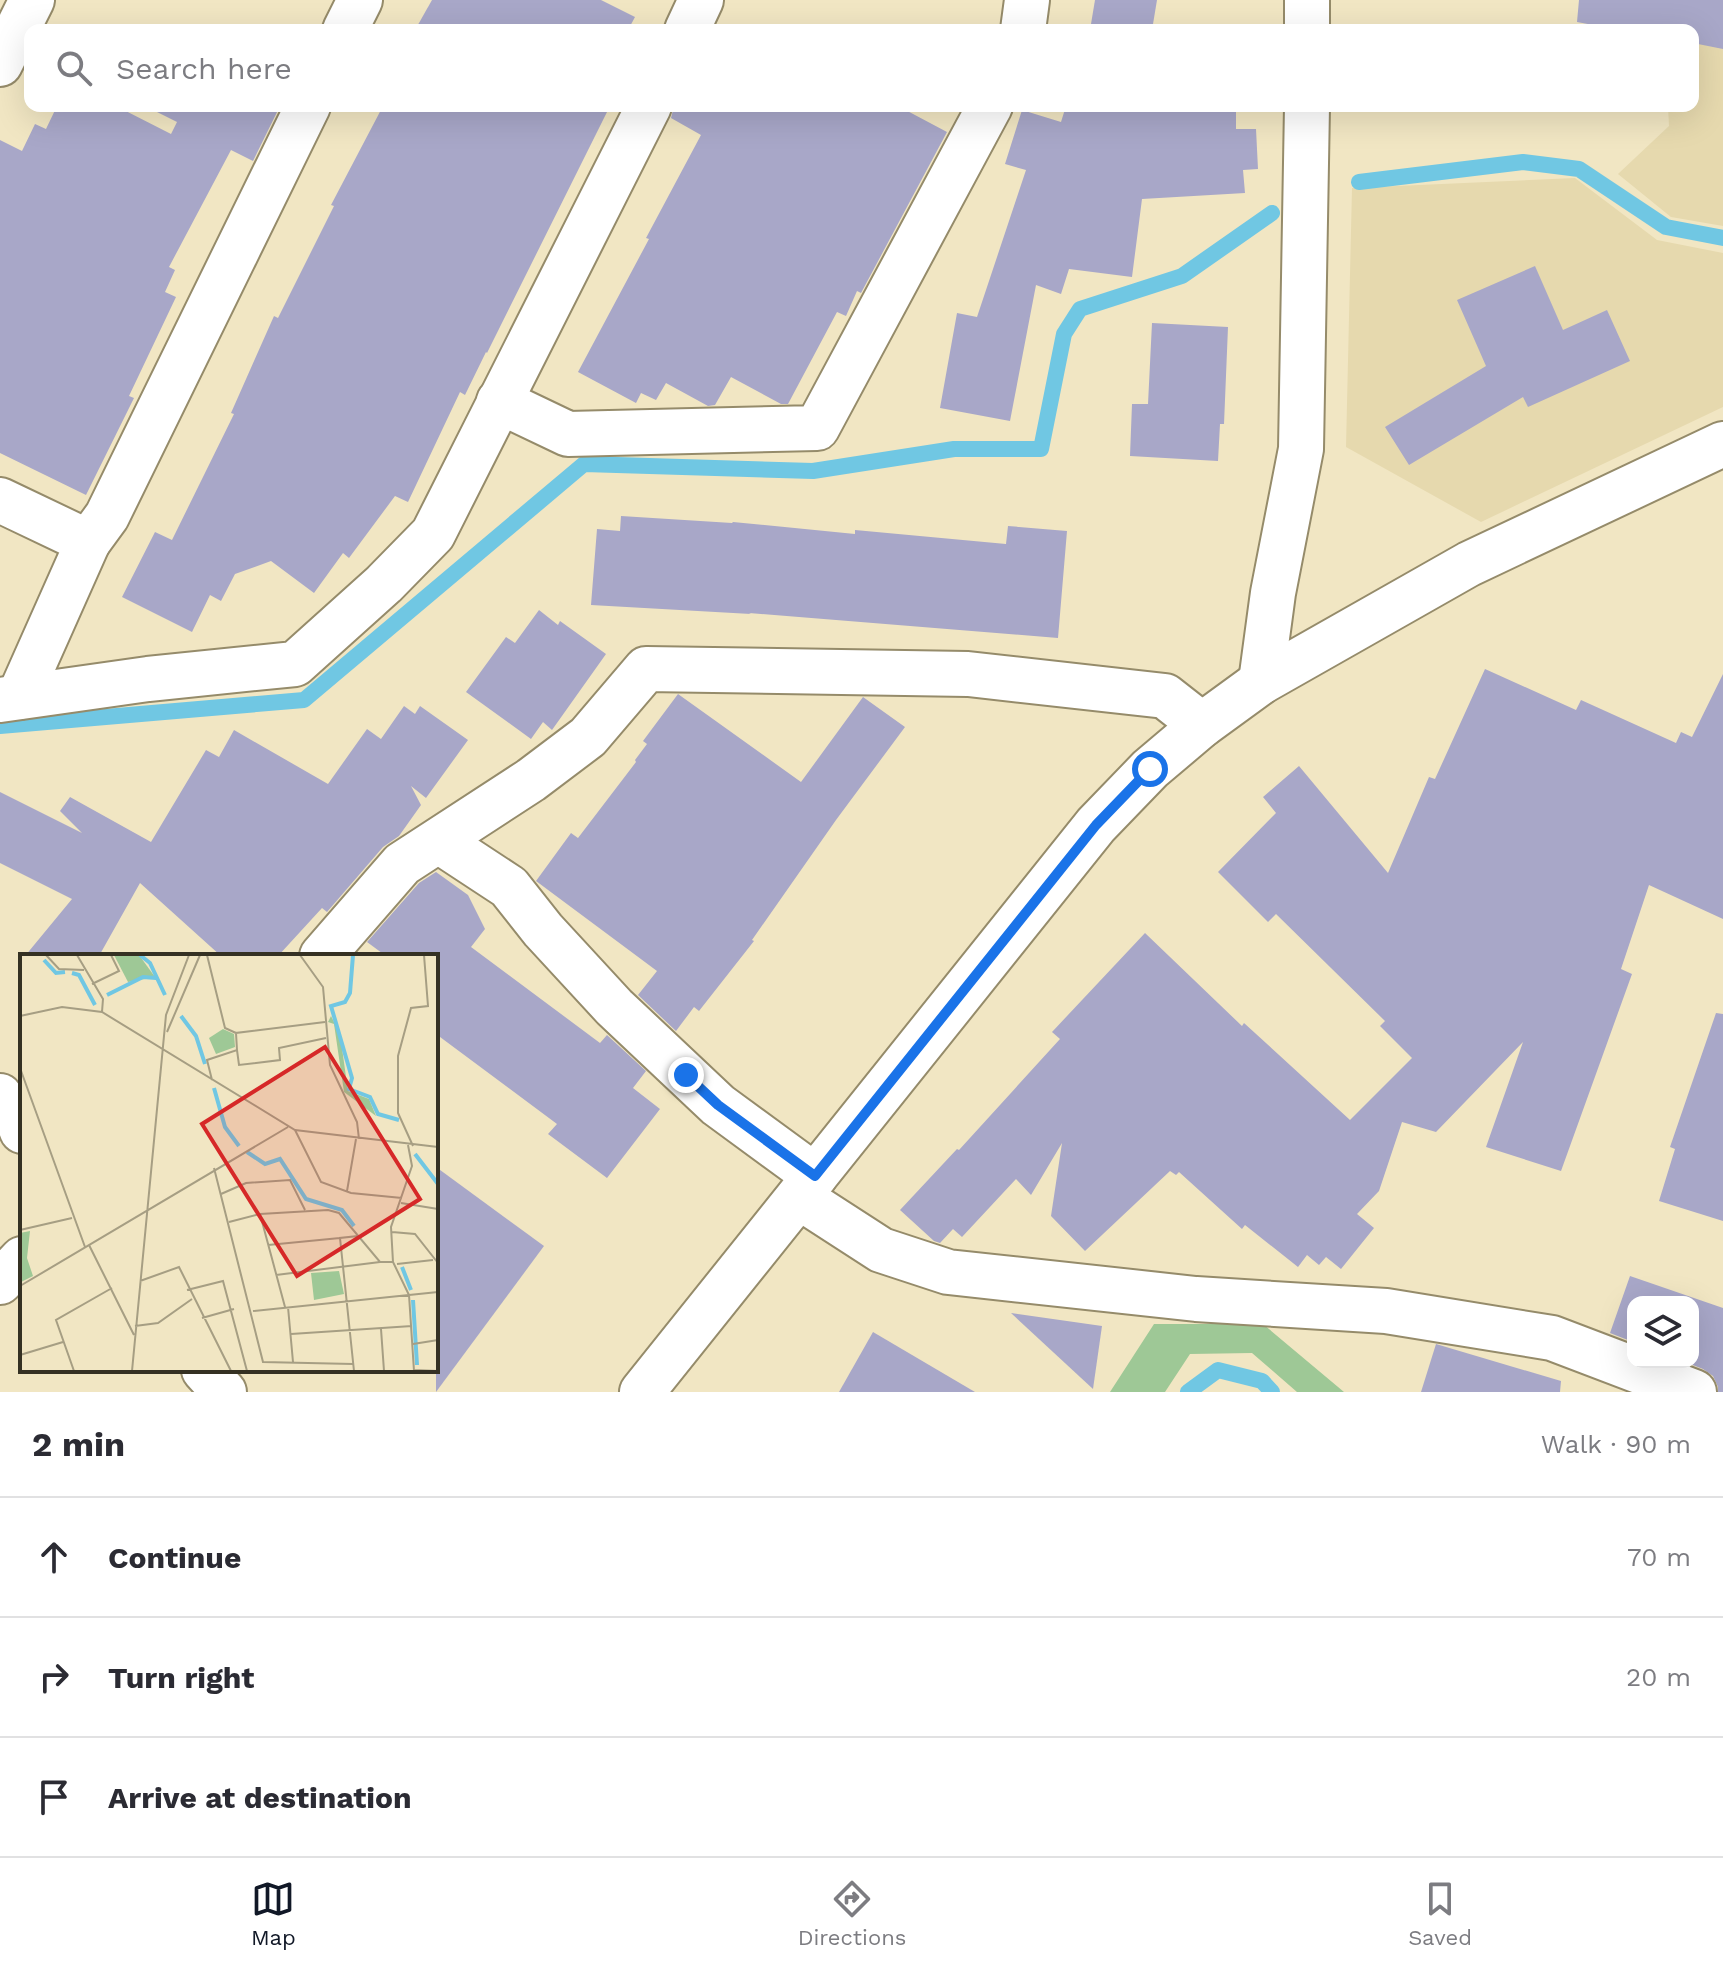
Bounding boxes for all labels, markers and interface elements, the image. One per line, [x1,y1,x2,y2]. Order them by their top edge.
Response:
search box [24,24,1699,112]
icon: search [52,46,96,90]
text: Search here [116,51,292,86]
route start [1132,751,1168,787]
inset map [20,954,438,1372]
route end [668,1057,704,1093]
map controls [1627,1296,1699,1368]
button: layers [1627,1296,1699,1368]
text: 2 min [32,1424,125,1464]
text: Walk · 90 m [1541,1429,1691,1459]
icon: ahead [32,1535,76,1579]
text: Continue [108,1540,241,1575]
text: 70 m [1627,1542,1691,1572]
icon: right [32,1655,76,1699]
text: Turn right [108,1660,254,1695]
text: 20 m [1626,1662,1691,1692]
icon: arrive [32,1775,76,1819]
text: Arrive at destination [108,1780,412,1815]
tab: Map [251,1877,296,1950]
tab: Directions [798,1877,906,1950]
tab: Saved [1408,1877,1472,1950]

